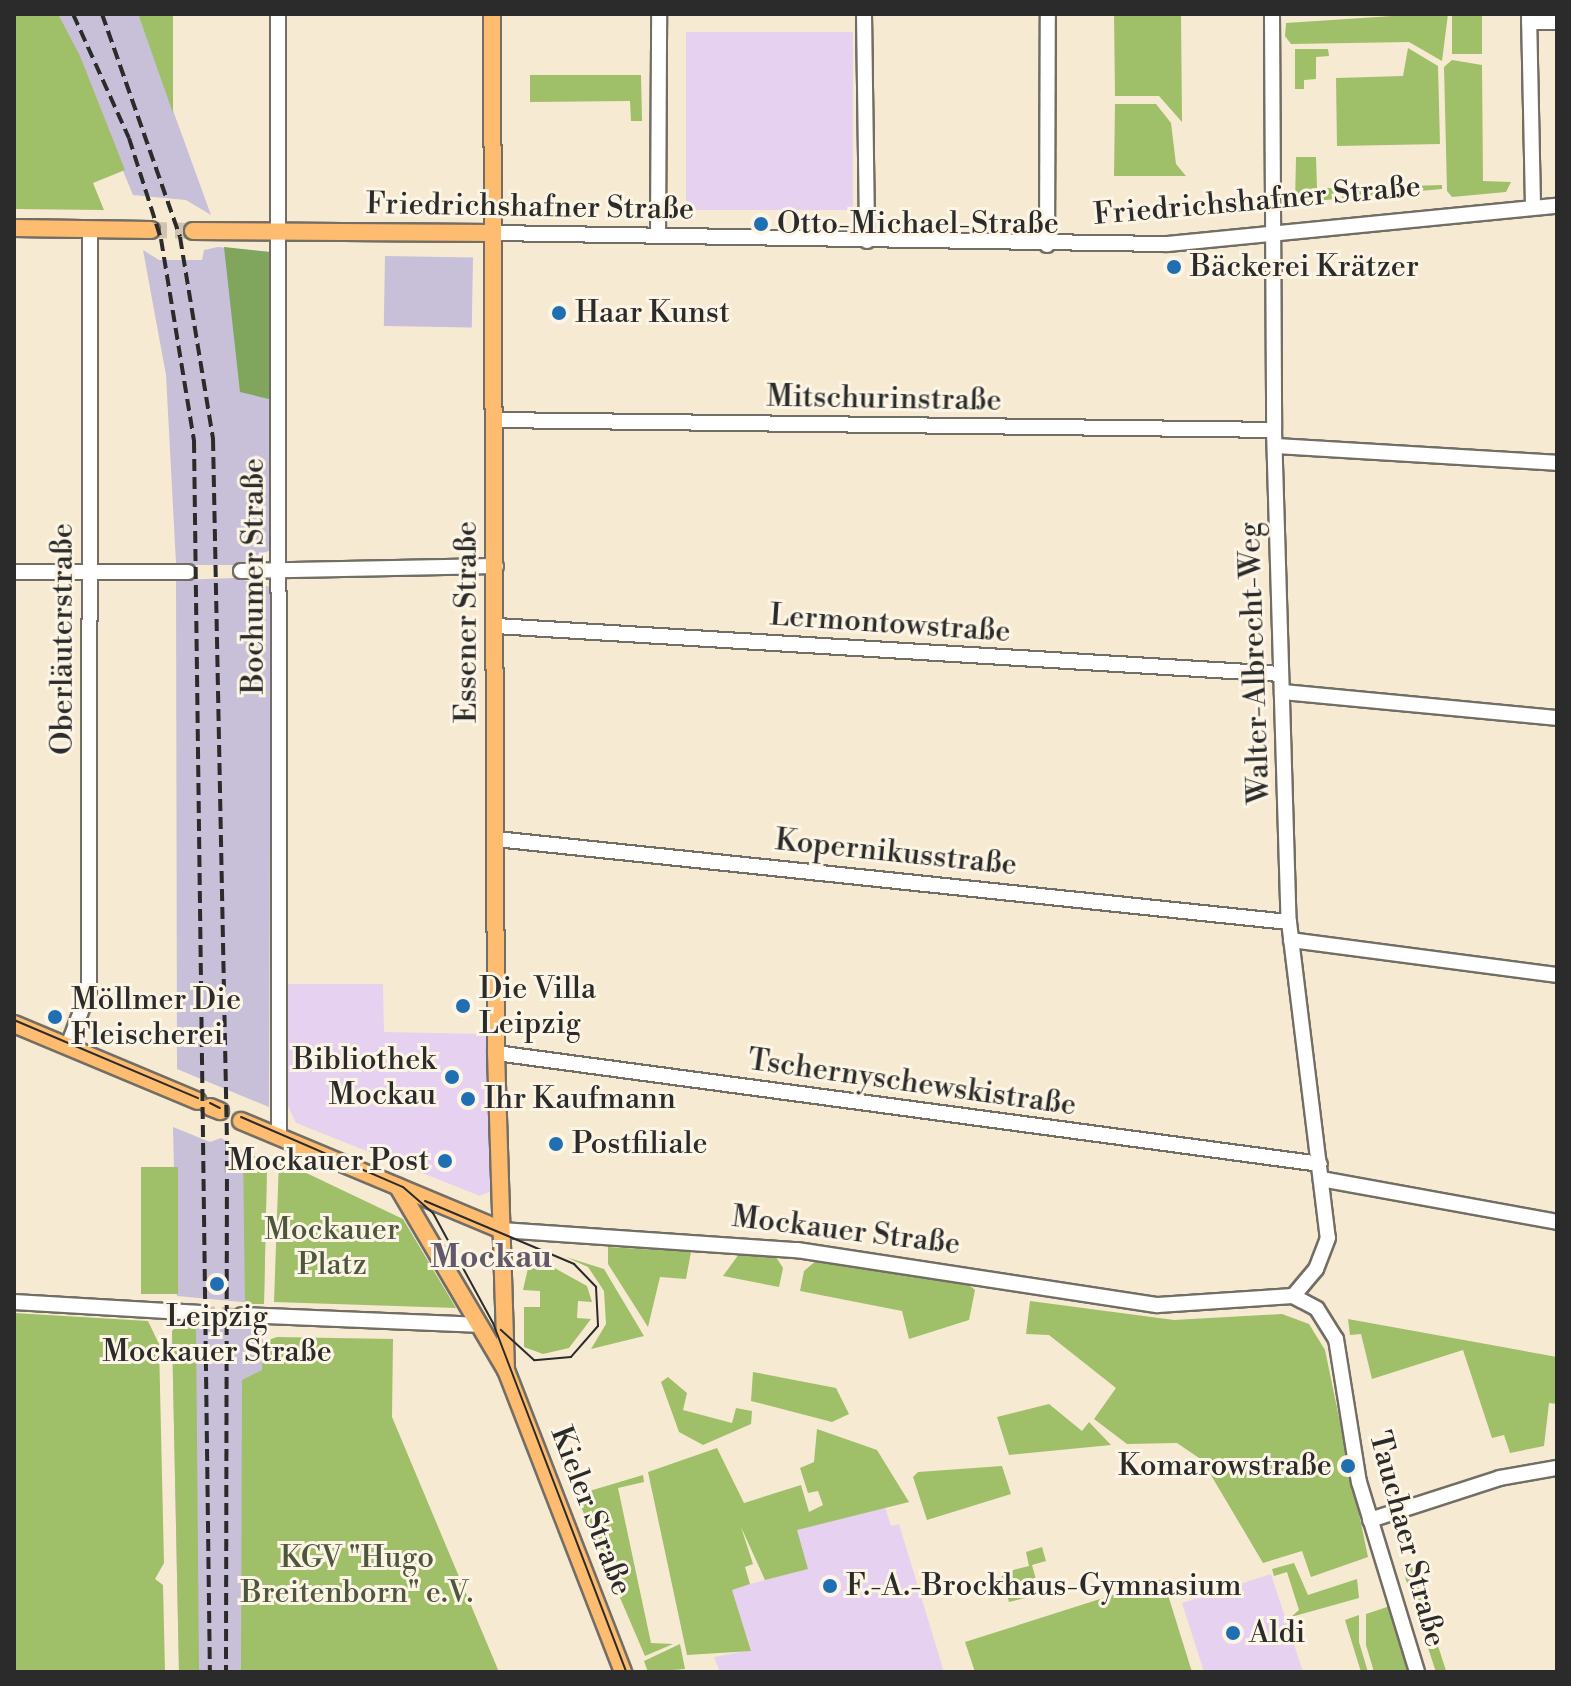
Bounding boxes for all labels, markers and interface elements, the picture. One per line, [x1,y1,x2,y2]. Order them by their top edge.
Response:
street label: Friedrichshafner Straße [1092,169,1422,233]
street label: Friedrichshafner Straße [366,186,694,228]
place label: Otto-Michael-Straße [777,206,1059,242]
marker: Otto-Michael-Straße [752,215,770,233]
place label: Bäckerei Krätzer [1190,249,1419,285]
marker: Bäckerei Krätzer [1165,258,1183,276]
place label: Haar Kunst [575,295,730,331]
marker: Haar Kunst [550,304,568,322]
street label: Mitschurinstraße [766,379,1002,419]
street label: Bochumer Straße [236,458,272,694]
street label: Essener Straße [449,521,485,723]
street label: Walter-Albrecht-Weg [1232,521,1278,805]
street label: Oberläuterstraße [45,523,81,755]
street label: Lermontowstraße [768,598,1012,650]
street label: Kopernikusstraße [773,822,1019,884]
place label: Die Villa Leipzig [479,971,596,1042]
place label: Möllmer Die Fleischerei [71,982,241,1052]
marker: Die Villa Leipzig [454,997,472,1015]
marker: Möllmer Die Fleischerei [46,1008,64,1026]
place label: Bibliothek Mockau [293,1042,436,1112]
street label: Tschernyschewskistraße [746,1042,1078,1124]
marker: Bibliothek Mockau [443,1068,461,1086]
place label: Ihr Kaufmann [484,1081,676,1117]
marker: Ihr Kaufmann [459,1090,477,1108]
place label: Postfiliale [572,1126,708,1162]
marker: Postfiliale [547,1135,565,1153]
place label: Mockauer Post [228,1143,429,1179]
marker: Mockauer Post [436,1152,454,1170]
street label: Mockauer Straße [730,1199,962,1263]
park label: Mockauer Platz [264,1212,400,1282]
district label: Mockau [430,1238,552,1276]
marker: Leipzig Mockauer Straße [206,1273,228,1295]
place label: Leipzig Mockauer Straße [102,1299,332,1370]
street label: Kieler Straße [542,1421,640,1601]
street label: Tauchaer Straße [1361,1427,1453,1651]
place label: Komarowstraße [1118,1448,1332,1484]
marker: Komarowstraße [1339,1457,1357,1475]
park label: KGV "Hugo Breitenborn" e.V. [241,1540,473,1610]
place label: F.-A.-Brockhaus-Gymnasium [846,1568,1241,1604]
marker: F.-A.-Brockhaus-Gymnasium [821,1577,839,1595]
place label: Aldi [1249,1615,1305,1651]
marker: Aldi [1224,1624,1242,1642]

